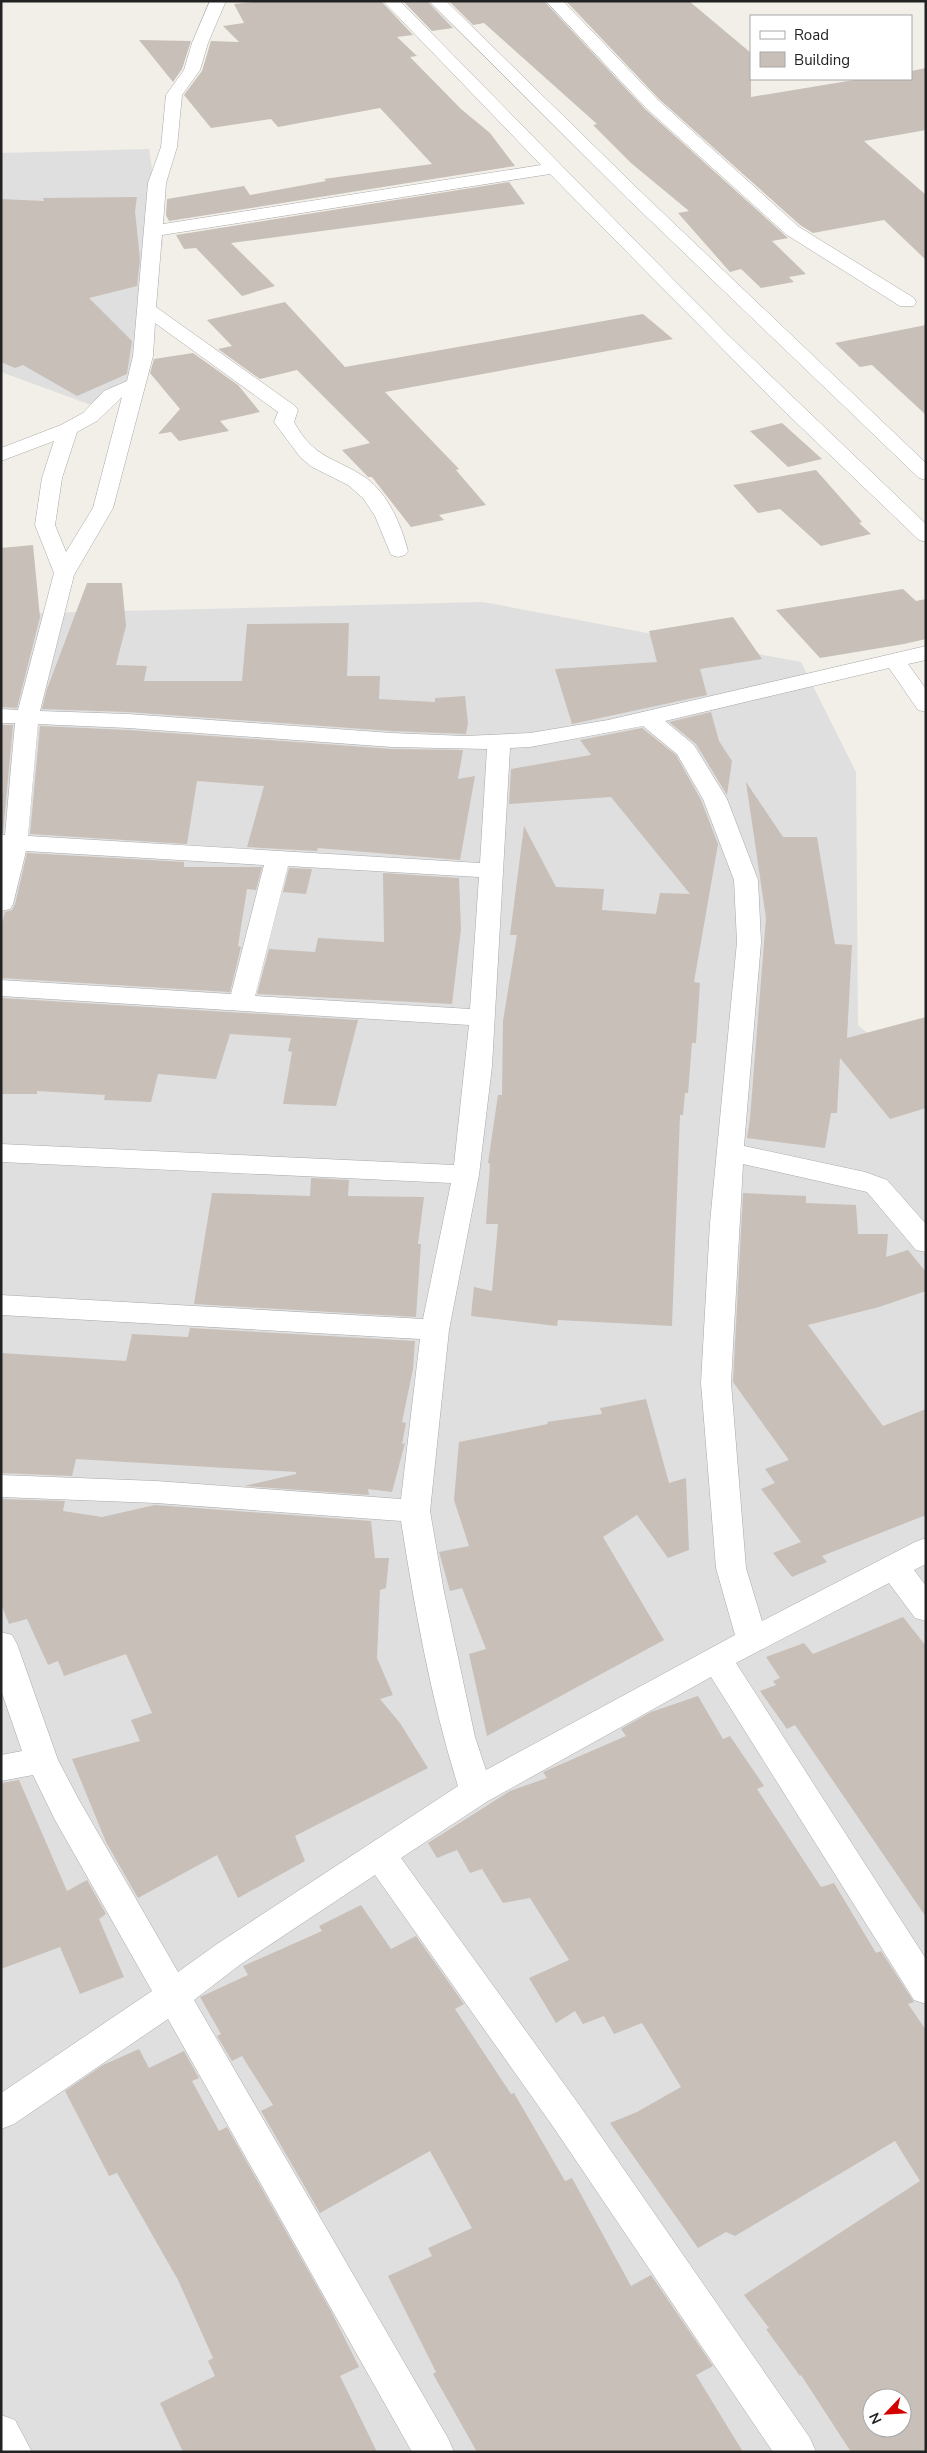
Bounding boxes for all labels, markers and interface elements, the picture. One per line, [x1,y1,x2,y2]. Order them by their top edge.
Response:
legend [750,15,912,80]
text: Road [794,25,829,45]
text: Building [794,50,850,70]
north arrow [862,2388,912,2438]
text: N [865,2410,886,2427]

